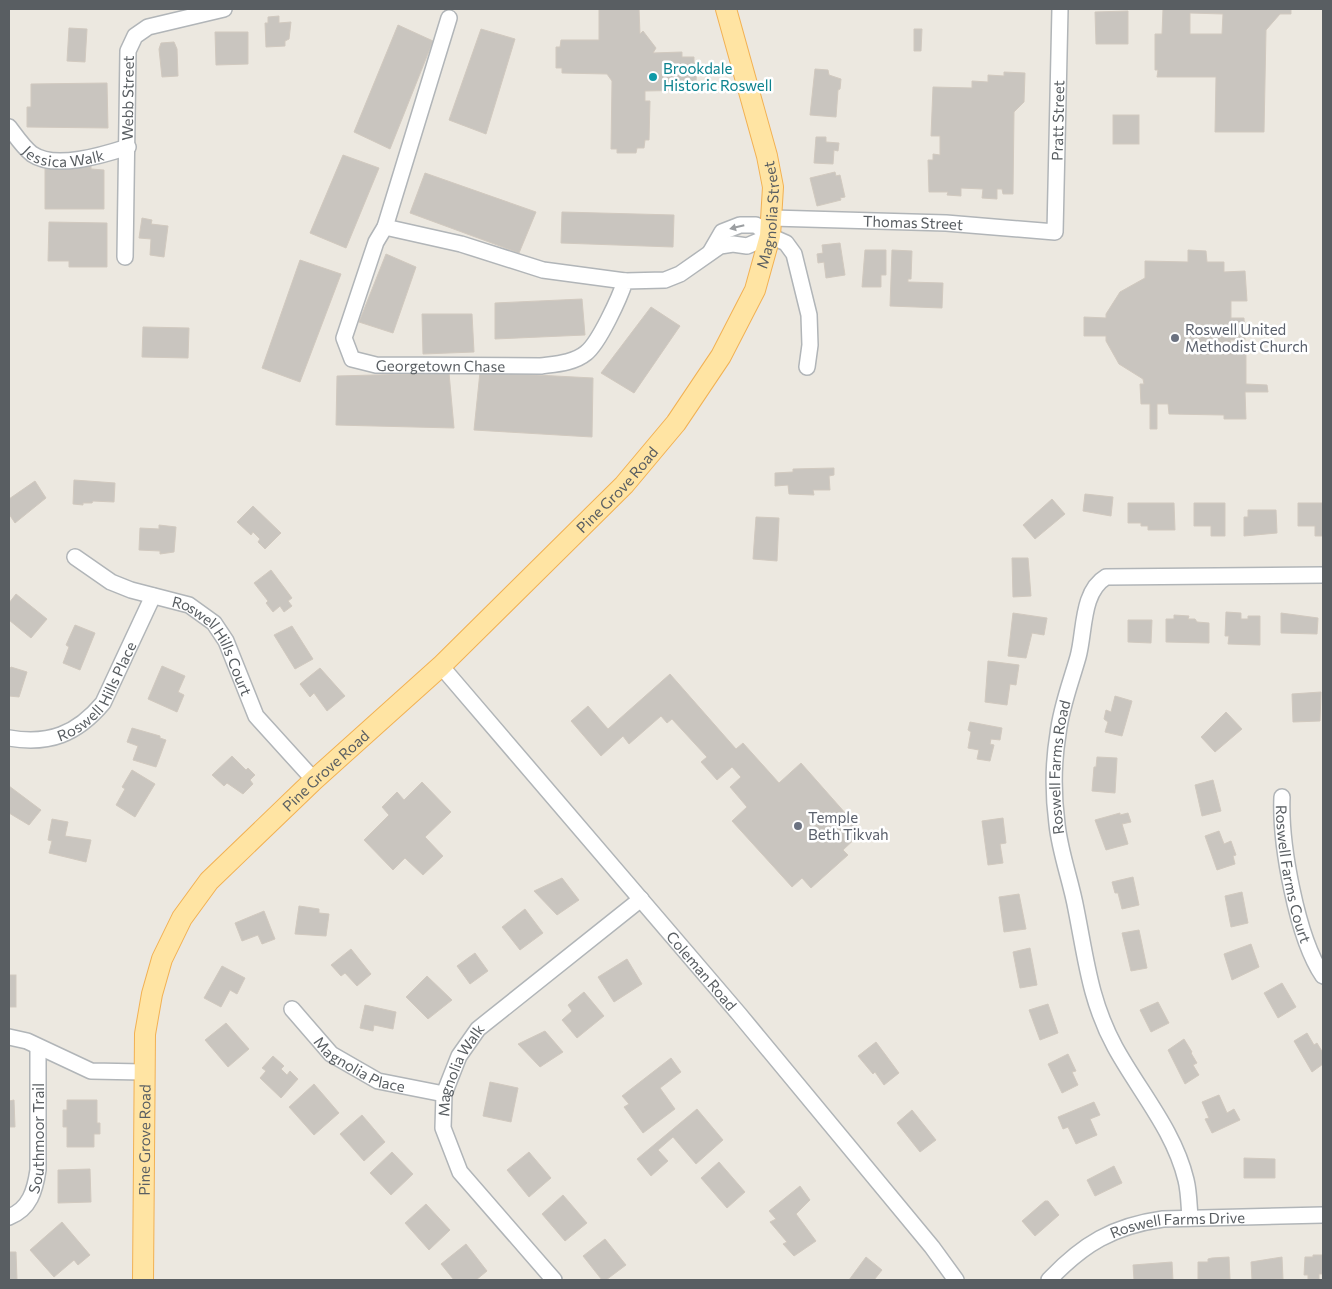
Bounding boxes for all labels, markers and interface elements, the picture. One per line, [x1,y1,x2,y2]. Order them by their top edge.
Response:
street label: Webb Street [118,55,137,141]
place label: Brookdale Historic Roswell [663,59,772,94]
marker: Brookdale Historic Roswell [647,71,659,83]
street label: Pratt Street [1048,80,1067,161]
street label: Jessica Walk [19,142,106,170]
street label: Magnolia Street [752,160,782,271]
street label: Thomas Street [863,212,964,233]
one-way arrow [729,223,744,231]
place label: Roswell United Methodist Church [1185,320,1308,355]
marker: Roswell United Methodist Church [1169,332,1181,344]
street label: Georgetown Chase [376,356,505,375]
street label: Pine Grove Road [572,443,661,536]
street label: Roswell Hills Court [170,592,256,698]
street label: Roswell Hills Place [54,638,140,745]
street label: Roswell Farms Road [1045,698,1074,836]
street label: Pine Grove Road [278,726,373,815]
street label: Roswell Farms Court [1273,805,1315,945]
place label: Temple Beth Tikvah [808,808,889,843]
marker: Temple Beth Tikvah [792,820,804,832]
street label: Coleman Road [663,927,741,1014]
street label: Magnolia Walk [434,1021,488,1117]
street label: Magnolia Place [311,1032,407,1095]
street label: Southmoor Trail [24,1083,47,1196]
street label: Pine Grove Road [135,1084,154,1196]
street label: Roswell Farms Drive [1107,1208,1245,1242]

